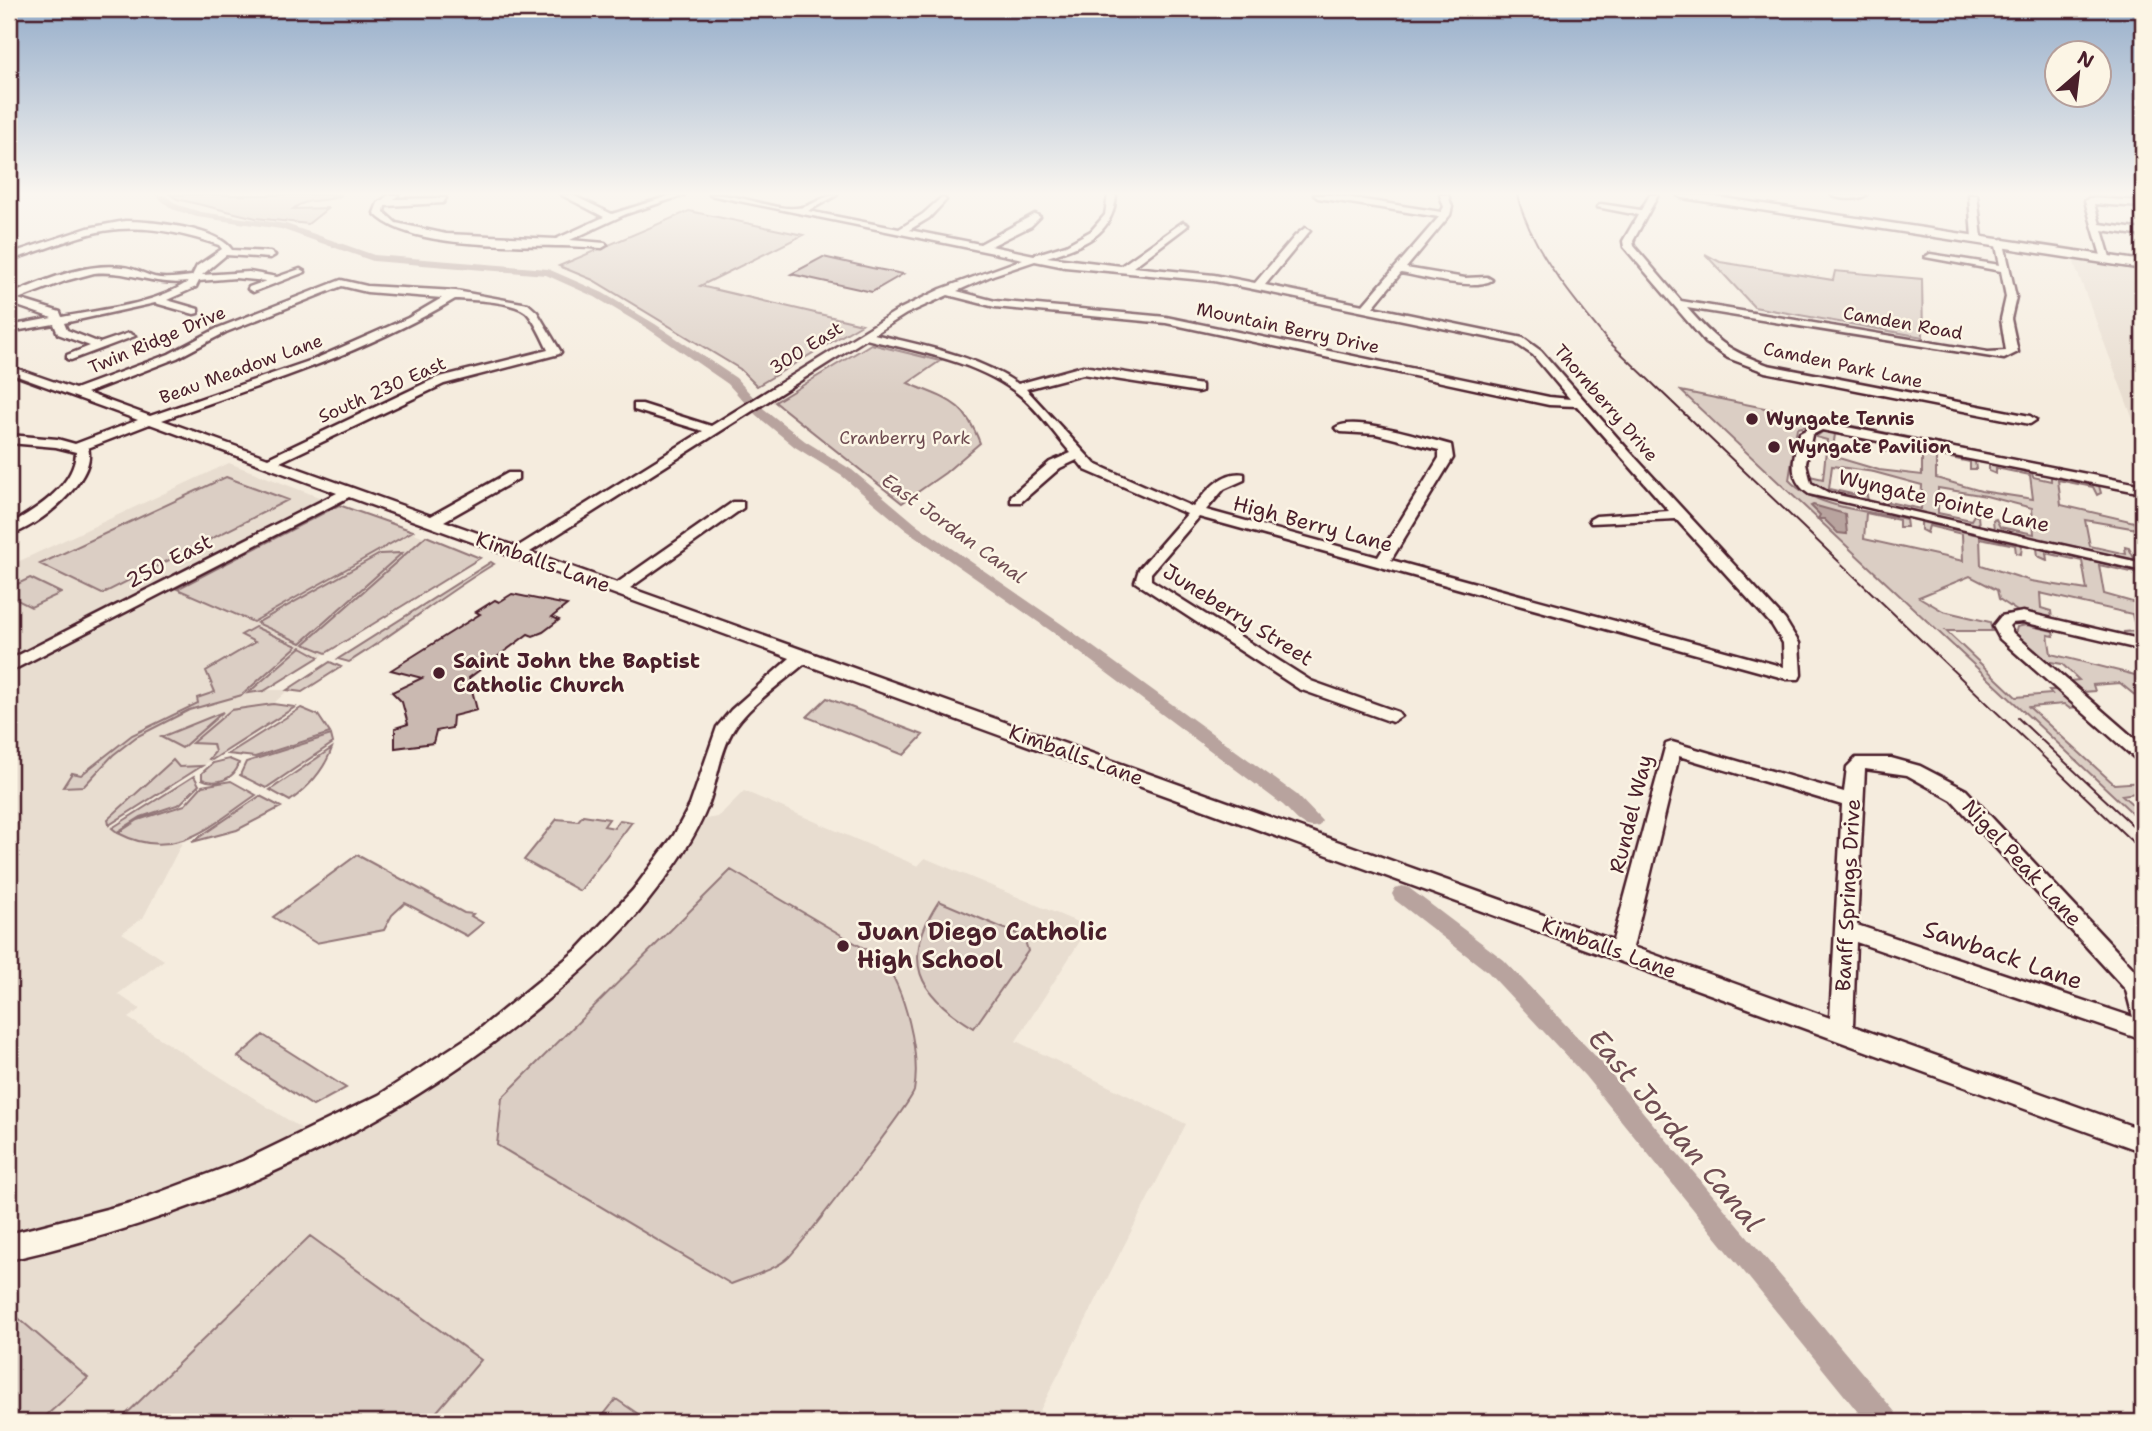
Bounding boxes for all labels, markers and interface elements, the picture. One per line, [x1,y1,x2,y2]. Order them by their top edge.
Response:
north arrow [2044,38,2114,108]
text: N [2073,45,2098,74]
street label: Mountain Berry Drive [1194,297,1382,359]
street label: Twin Ridge Drive [85,300,229,380]
street label: Camden Road [1841,301,1965,345]
street label: 300 East [765,316,847,380]
street label: Beau Meadow Lane [156,328,326,410]
street label: Camden Park Lane [1761,336,1925,394]
street label: Thornberry Drive [1548,339,1664,467]
street label: South 230 East [314,351,450,429]
place label: Wyngate Tennis [1766,407,1915,431]
marker: Wyngate Tennis [1744,411,1760,427]
park label: Cranberry Park [839,426,971,450]
place label: Wyngate Pavilion [1788,435,1951,459]
marker: Wyngate Pavilion [1766,439,1782,455]
street label: Wyngate Pointe Lane [1835,463,2053,539]
water label: East Jordan Canal [876,468,1031,589]
street label: High Berry Lane [1230,489,1396,559]
street label: Kimballs Lane [472,525,614,599]
street label: 250 East [121,527,217,595]
street label: Juneberry Street [1158,557,1318,673]
place label: Saint John the Baptist Catholic Church [453,647,700,699]
marker: Saint John the Baptist Catholic Church [431,665,447,681]
street label: Kimballs Lane [1005,718,1147,792]
street label: Rundel Way [1603,752,1659,876]
street label: Nigel Peak Lane [1956,794,2088,932]
street label: Banff Springs Drive [1829,798,1867,992]
street label: Kimballs Lane [1538,911,1680,985]
street label: Sawback Lane [1919,913,2087,997]
place label: Juan Diego Catholic High School [857,916,1107,976]
marker: Juan Diego Catholic High School [835,938,851,954]
water label: East Jordan Canal [1580,1020,1772,1240]

